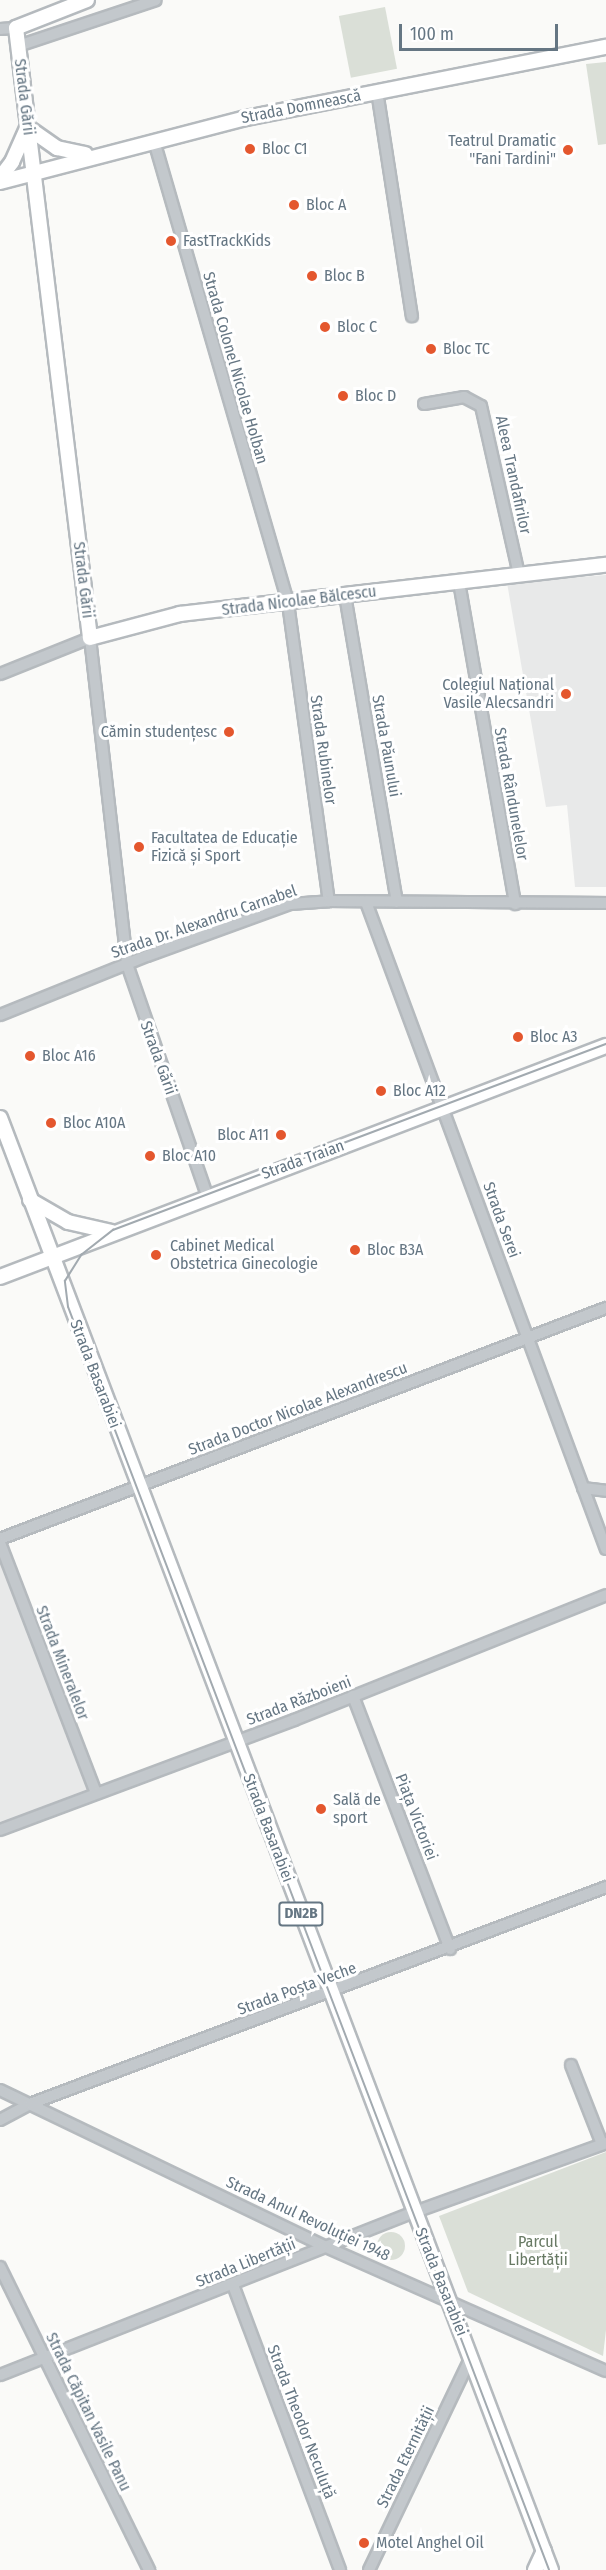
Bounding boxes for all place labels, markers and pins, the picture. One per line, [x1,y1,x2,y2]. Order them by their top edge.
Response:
place label: Teatrul Dramatic "Fani Tardini" [448,131,556,169]
place label: Bloc C1 [262,139,307,159]
marker: Bloc C1 [243,142,257,156]
marker: Teatrul Dramatic "Fani Tardini" [561,143,575,157]
place label: Bloc A [306,195,346,215]
marker: Bloc A [287,198,301,212]
place label: FastTrackKids [183,231,271,251]
marker: FastTrackKids [164,234,178,248]
place label: Bloc B [324,266,365,286]
marker: Bloc B [305,269,319,283]
place label: Bloc C [337,317,377,337]
marker: Bloc C [318,320,332,334]
place label: Bloc TC [443,339,490,359]
marker: Bloc TC [424,342,438,356]
place label: Bloc D [355,386,396,406]
marker: Bloc D [336,389,350,403]
place label: Colegiul Național Vasile Alecsandri [442,675,554,713]
marker: Colegiul Național Vasile Alecsandri [559,687,573,701]
place label: Cămin studențesc [101,722,217,742]
marker: Cămin studențesc [222,725,236,739]
place label: Facultatea de Educație Fizică și Sport [151,828,298,866]
marker: Facultatea de Educație Fizică și Sport [132,840,146,854]
place label: Bloc A3 [530,1027,578,1047]
marker: Bloc A3 [511,1030,525,1044]
place label: Bloc A16 [42,1046,96,1066]
marker: Bloc A16 [23,1049,37,1063]
place label: Bloc A12 [393,1081,446,1101]
marker: Bloc A12 [374,1084,388,1098]
place label: Bloc A10A [63,1113,126,1133]
marker: Bloc A10A [44,1116,58,1130]
place label: Bloc A11 [217,1125,269,1145]
marker: Bloc A11 [274,1128,288,1142]
place label: Bloc A10 [162,1146,216,1166]
marker: Bloc A10 [143,1149,157,1163]
place label: Cabinet Medical Obstetrica Ginecologie [170,1236,318,1274]
place label: Bloc B3A [367,1240,423,1260]
marker: Bloc B3A [348,1243,362,1257]
marker: Cabinet Medical Obstetrica Ginecologie [147,1246,165,1264]
place label: Sală de sport [333,1790,381,1828]
marker: Sală de sport [314,1802,328,1816]
place label: Motel Anghel Oil [376,2533,484,2553]
marker: Motel Anghel Oil [357,2536,371,2550]

